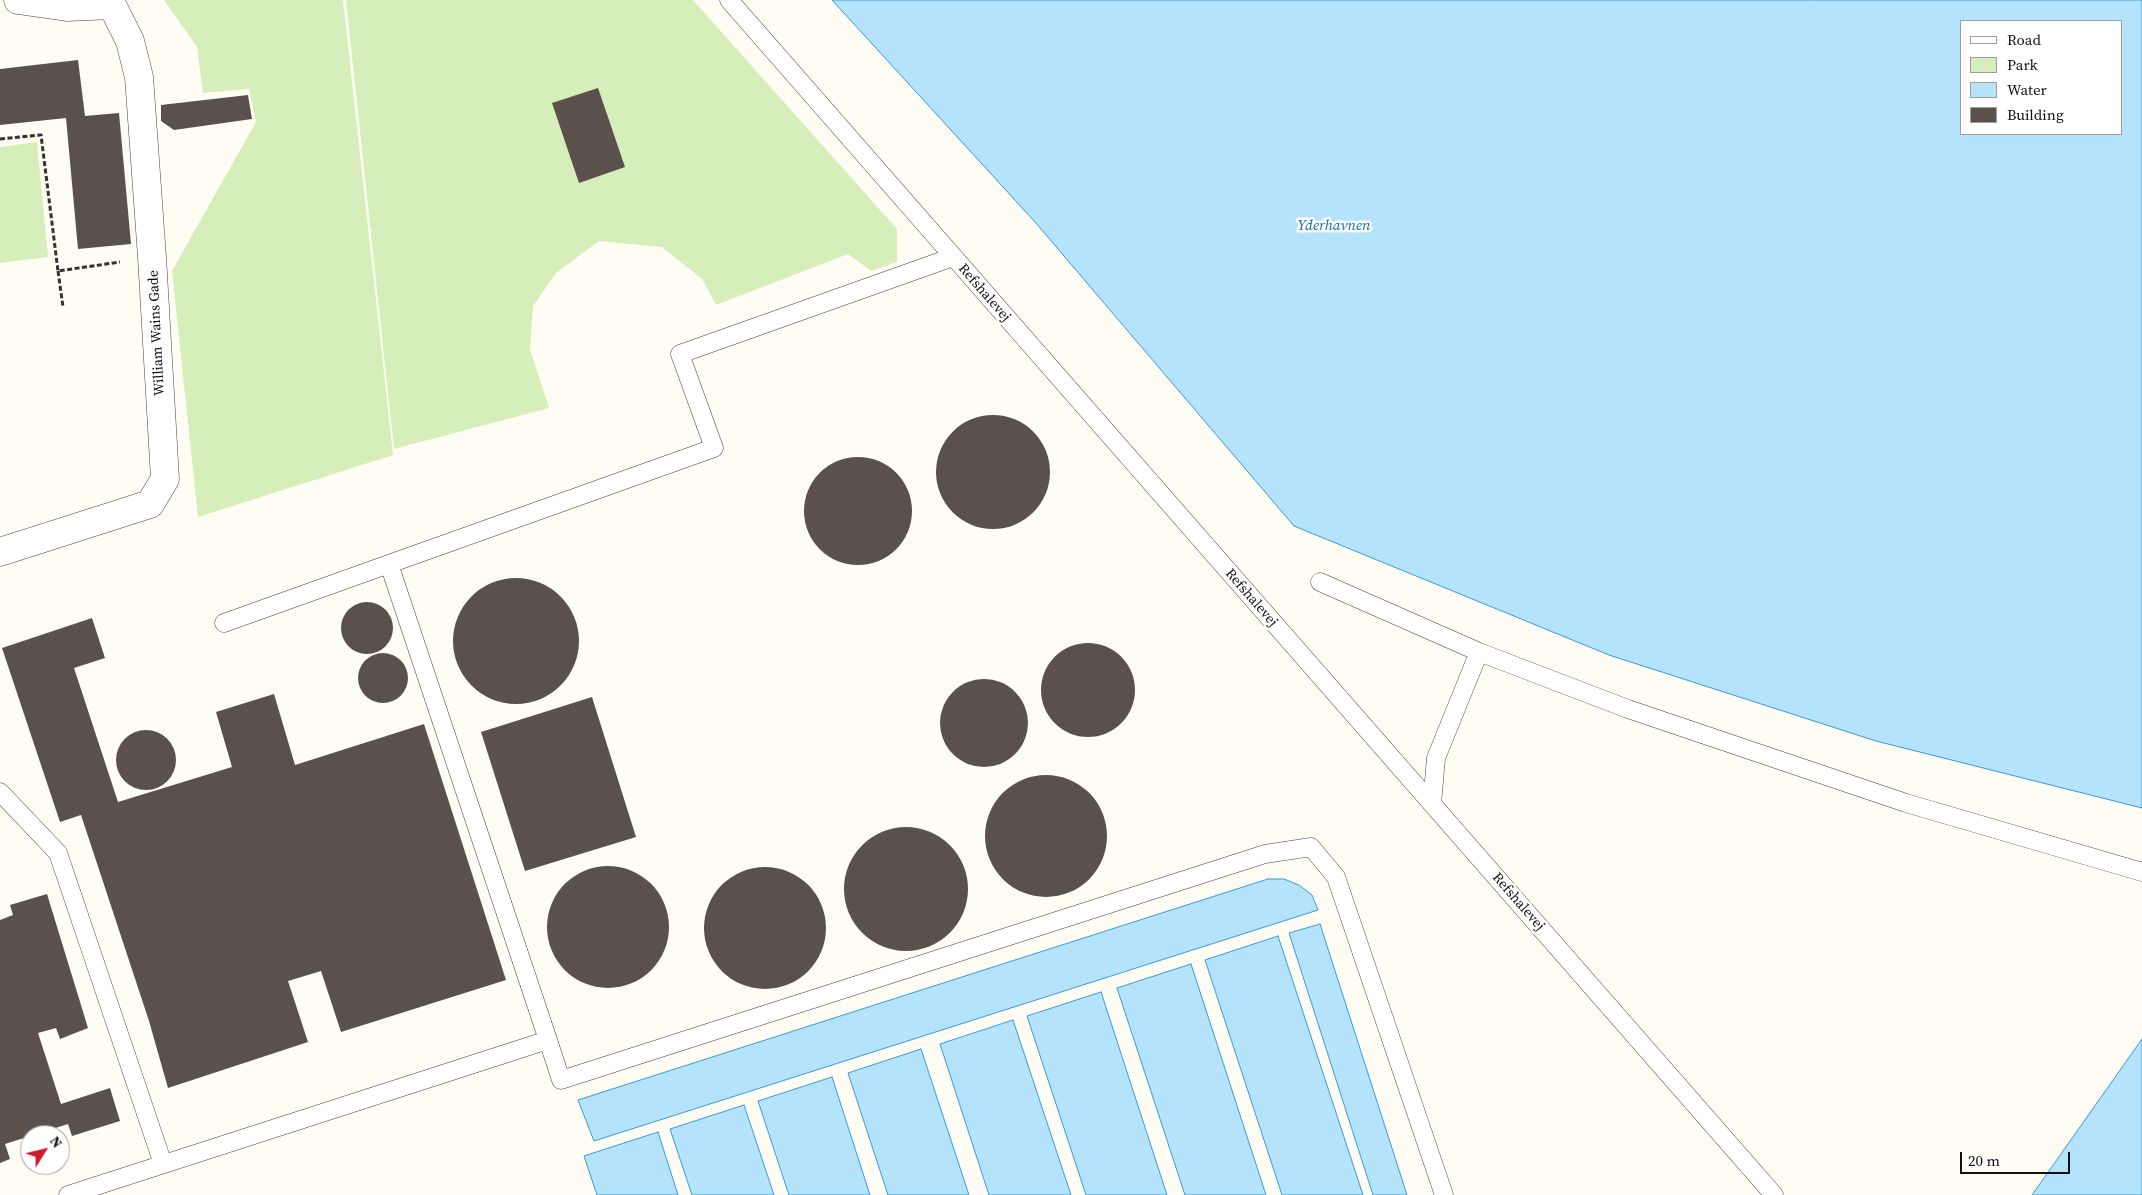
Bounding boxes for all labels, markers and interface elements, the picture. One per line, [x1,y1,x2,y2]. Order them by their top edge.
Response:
legend [1960,20,2122,135]
text: Road [2007,29,2041,50]
text: Park [2007,54,2038,75]
text: Water [2007,79,2047,100]
text: Building [2007,104,2064,125]
water label: Yderhavnen [1297,217,1371,235]
street label: Refshalevej [954,261,1014,325]
street label: William Wains Gade [145,270,169,396]
street label: Refshalevej [1221,566,1281,630]
street label: Refshalevej [1488,870,1548,934]
north arrow [20,1125,70,1175]
text: N [45,1132,67,1152]
scale bar [1962,1142,2072,1174]
text: 20 m [1968,1150,2000,1171]

